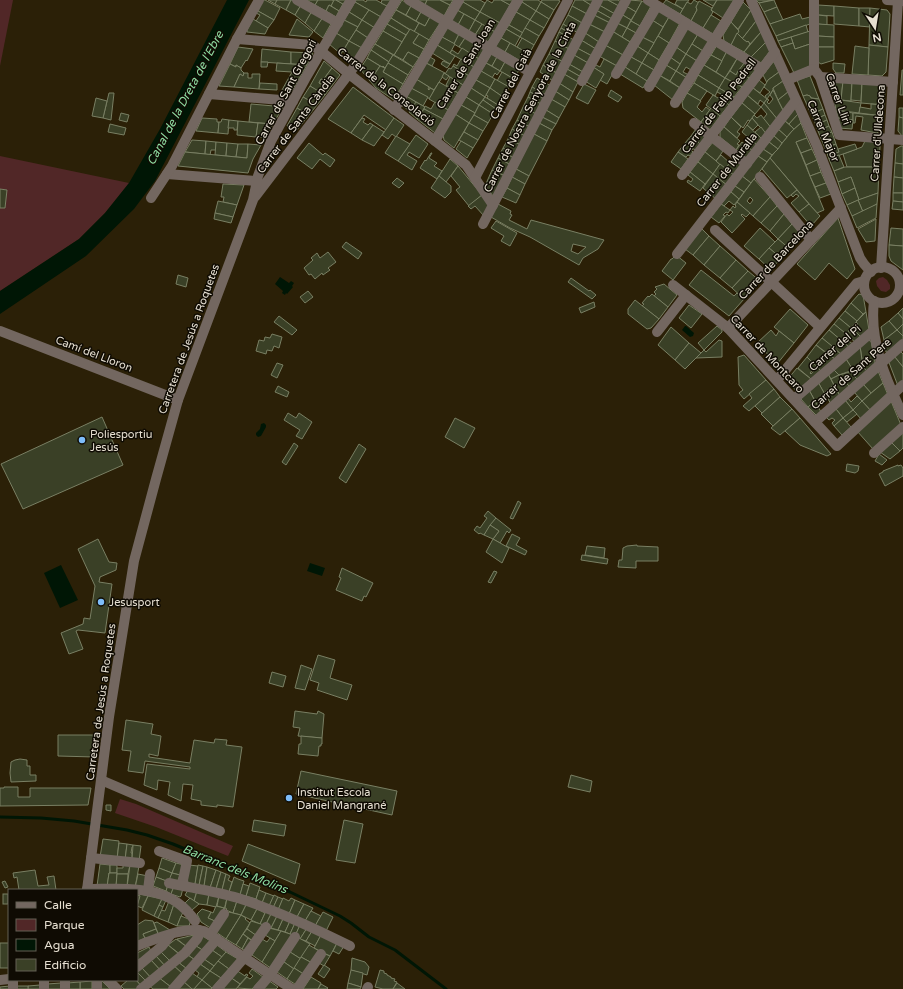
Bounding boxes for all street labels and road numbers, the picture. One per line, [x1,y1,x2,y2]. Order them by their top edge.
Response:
street label: Carrer de Sant Joan [434,17,498,111]
street label: Carrer de Nostra Senyora de la Cinta [481,19,579,195]
street label: Carrer de Sant Gregori [253,37,319,147]
street label: Carrer de la Consolació [335,45,438,129]
street label: Carrer del Gaià [488,46,534,122]
street label: Carrer de Felip Pedrell [679,56,759,156]
street label: Carrer Lliri [823,71,853,127]
street label: Carrer de Santa Càndia [255,72,337,176]
street label: Carrer d'Ulldecona [868,84,888,182]
street label: Carrer Major [804,98,842,165]
street label: Carrer de Muralla [694,130,760,210]
street label: Carrer de Barcelona [736,218,816,302]
street label: Carretera de Jesús a Roquetes [156,262,222,416]
street label: Carrer de Montcaro [727,312,807,396]
street label: Carrer del Pi [807,322,863,374]
street label: Camí del Lloron [54,333,134,375]
street label: Carrer de Sant Pere [808,336,894,412]
street label: Carretera de Jesús a Roquetes [84,623,118,781]

